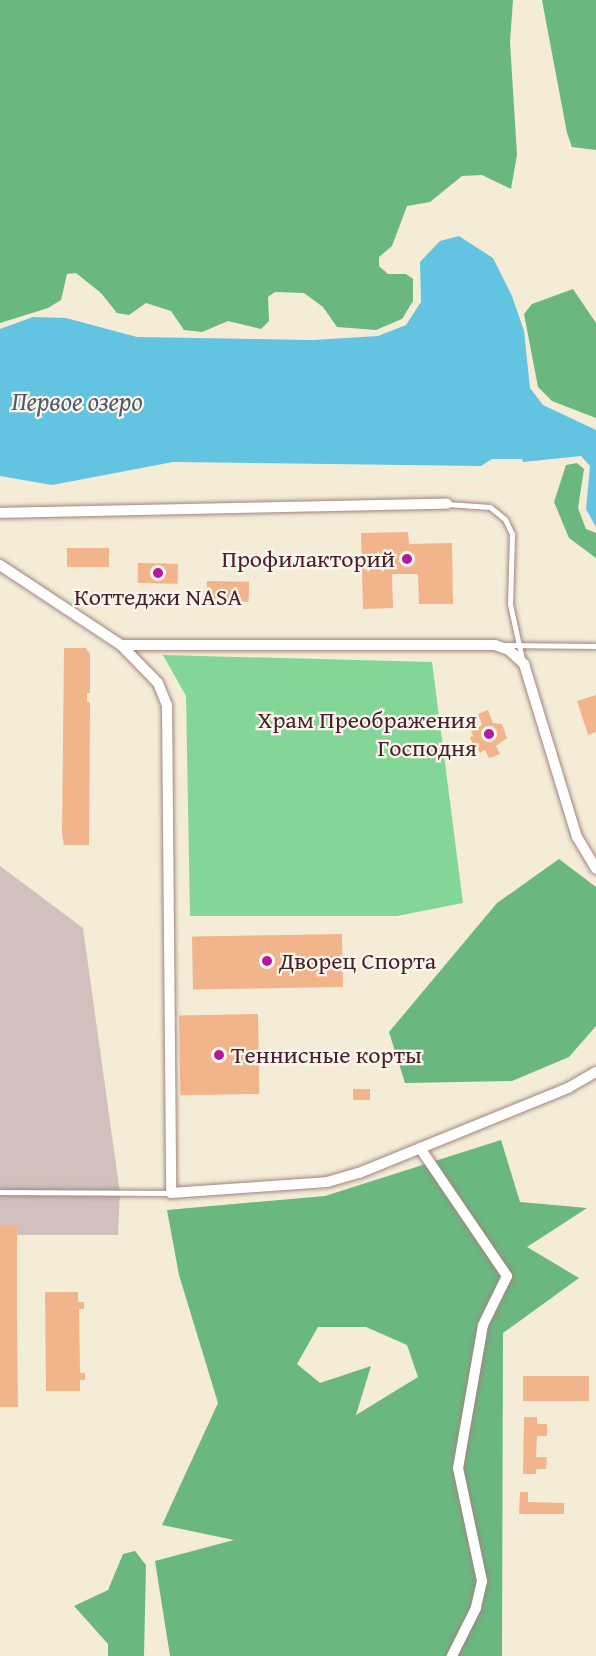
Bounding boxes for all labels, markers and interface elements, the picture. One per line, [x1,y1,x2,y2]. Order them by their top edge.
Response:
water label: Первое озеро [11,385,143,417]
place label: Профилакторий [221,545,395,573]
marker: Профилакторий [400,552,414,566]
marker: Коттеджи NASA [151,566,165,580]
place label: Коттеджи NASA [74,583,242,611]
place label: Храм Преображения Господня [258,706,477,762]
marker: Храм Преображения Господня [482,727,496,741]
place label: Дворец Спорта [279,947,436,975]
marker: Дворец Спорта [260,954,274,968]
place label: Теннисные корты [231,1041,422,1069]
marker: Теннисные корты [212,1048,226,1062]

